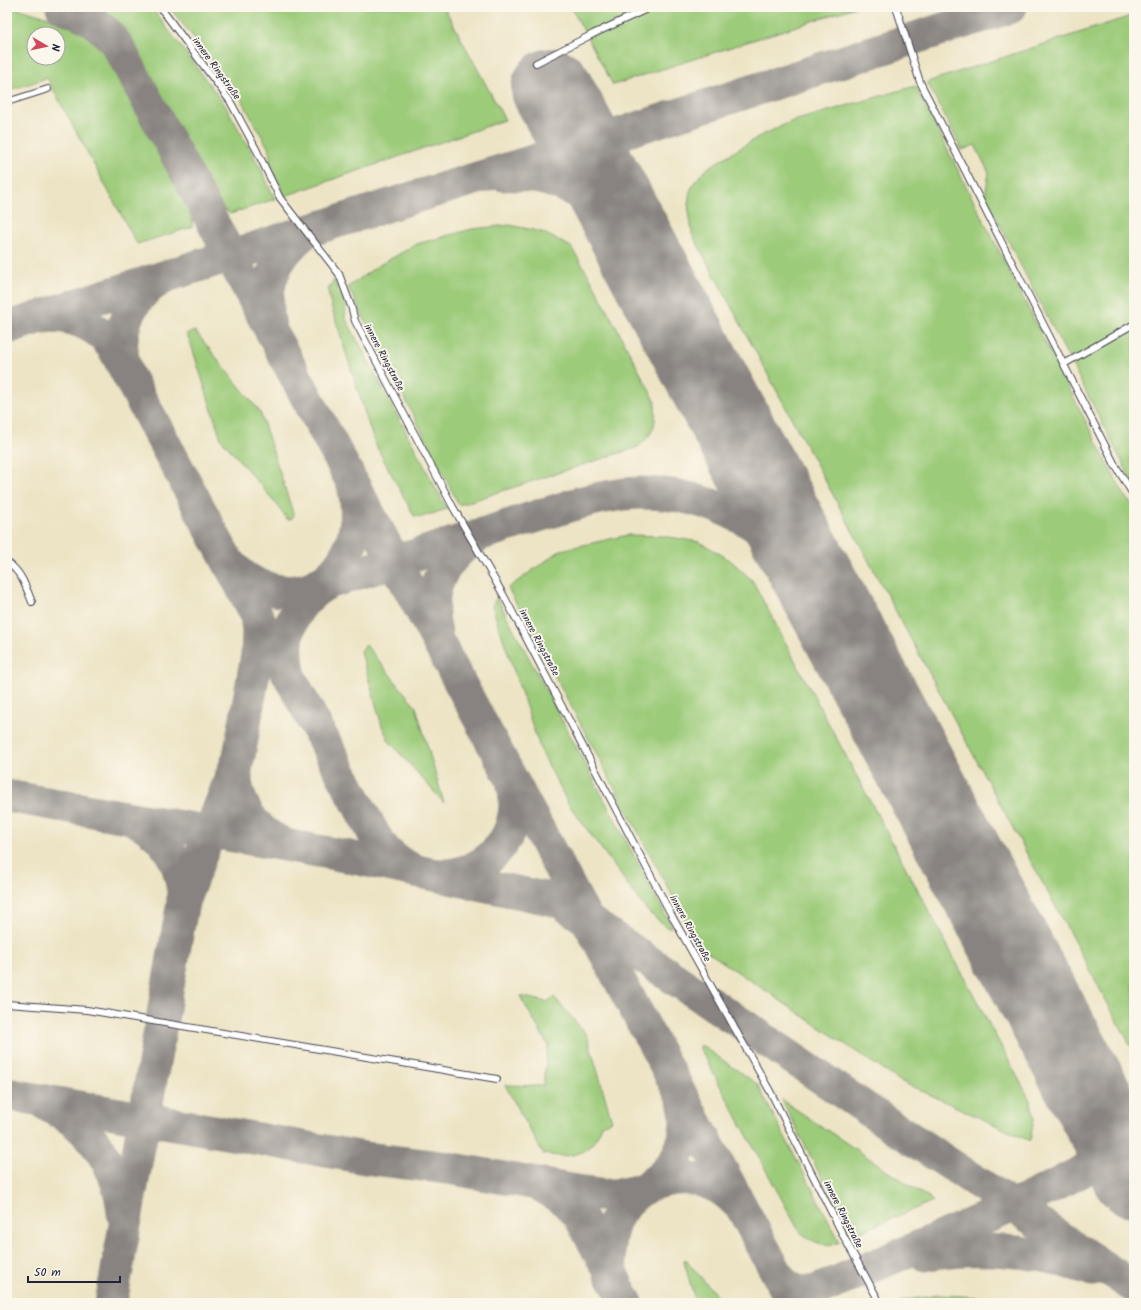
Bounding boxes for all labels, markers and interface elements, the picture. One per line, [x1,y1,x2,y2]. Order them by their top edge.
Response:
north arrow [26,26,66,66]
street label: innere Ringstraße [188,34,245,104]
text: N [45,43,64,52]
street label: innere Ringstraße [360,321,409,394]
street label: innere Ringstraße [515,606,564,679]
street label: innere Ringstraße [665,892,715,965]
street label: innere Ringstraße [819,1178,867,1252]
scale bar [28,1258,120,1284]
text: 50 m [34,1263,61,1282]

